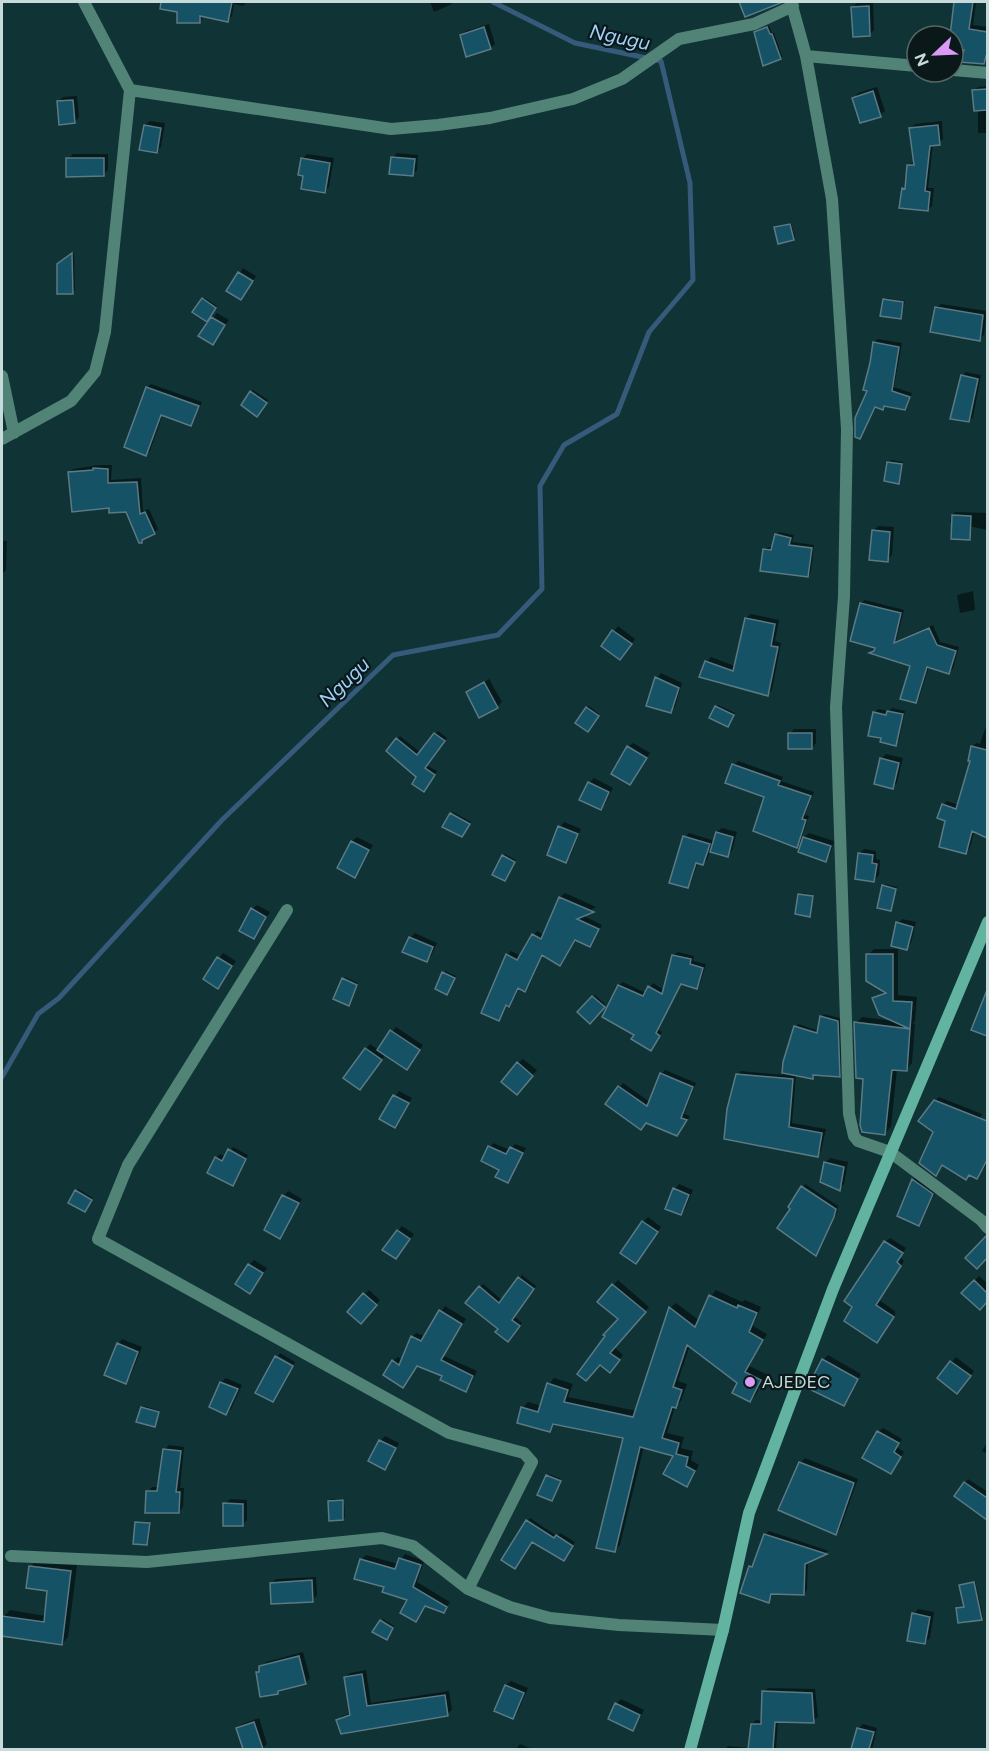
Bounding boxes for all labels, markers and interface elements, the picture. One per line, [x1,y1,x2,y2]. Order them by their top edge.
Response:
water label: Ngugu [588,19,652,55]
north arrow [905,24,965,84]
text: N [910,50,933,69]
water label: Ngugu [314,652,374,712]
place label: AJEDEC [762,1371,830,1393]
marker: AJEDEC [743,1375,757,1389]

